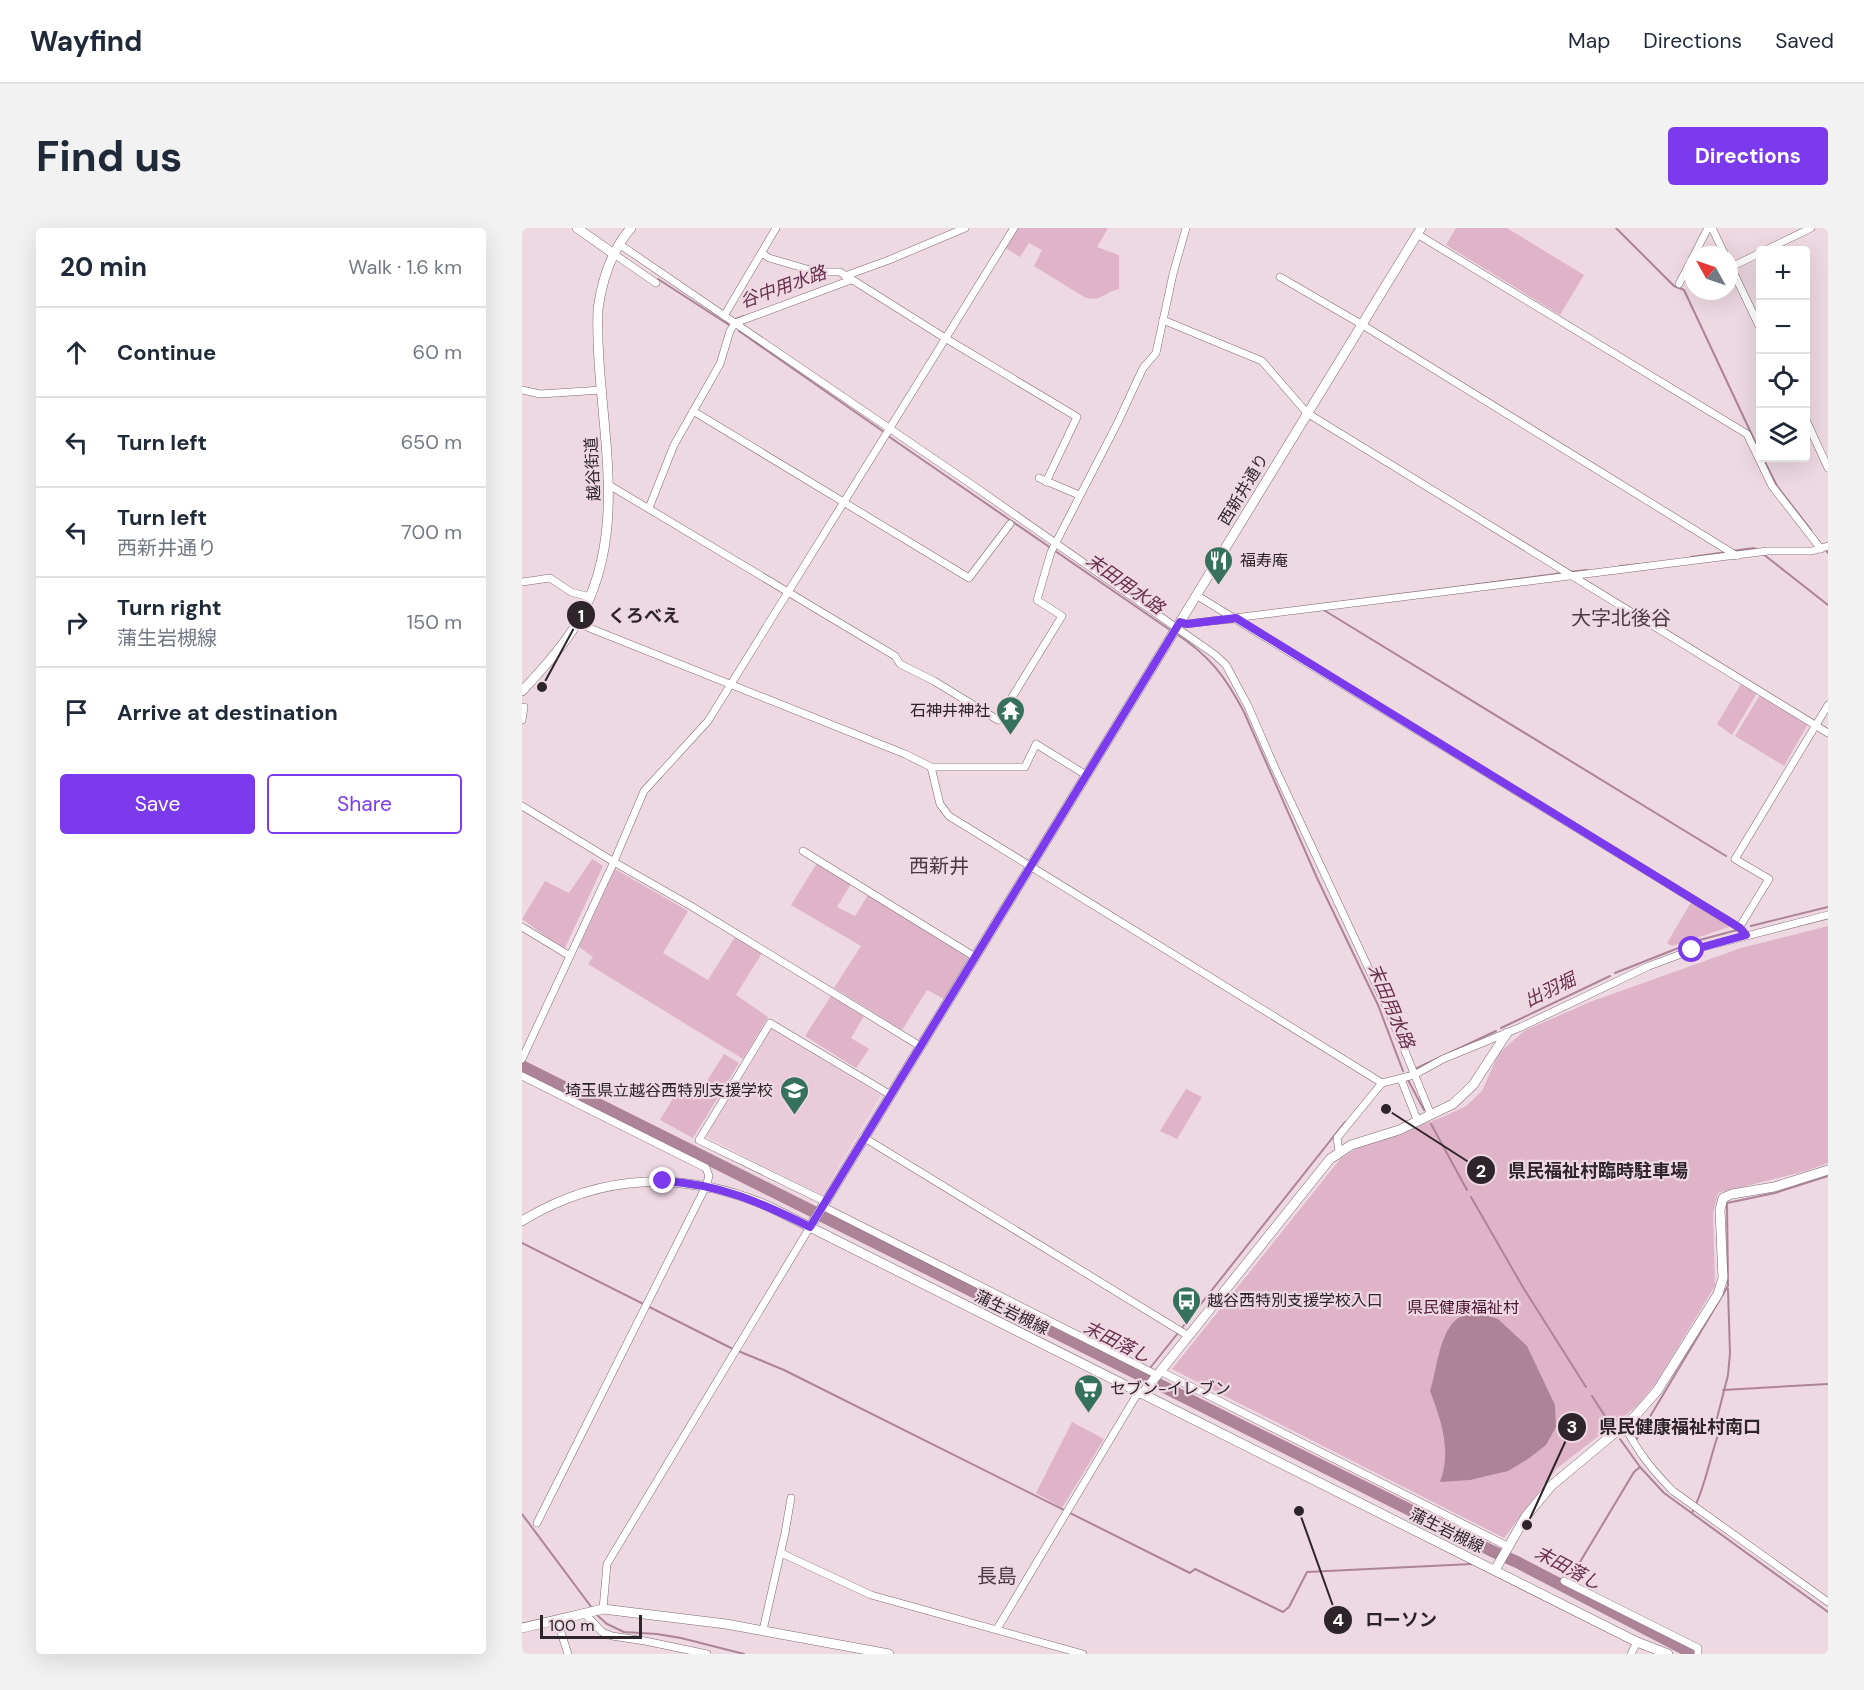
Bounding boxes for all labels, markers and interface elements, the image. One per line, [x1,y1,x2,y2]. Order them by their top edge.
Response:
text: Wayfind [30,23,142,60]
text: Map [1568,27,1610,55]
text: Directions [1643,27,1742,55]
text: Saved [1775,27,1834,55]
button: Directions [1668,127,1828,185]
text: Find us [36,129,182,184]
north arrow [1684,246,1738,300]
map controls [1756,246,1810,462]
button: + [1756,246,1810,300]
text: 20 min [60,250,147,284]
text: Walk · 1.6 km [348,254,462,280]
water label: 谷中用水路 [737,260,831,314]
button: − [1756,300,1810,354]
icon: ahead [60,336,93,369]
text: Continue [117,338,216,367]
text: 60 m [413,339,462,365]
button: locate [1756,354,1810,408]
button: layers [1756,408,1810,462]
icon: left [60,426,93,459]
text: Turn left [117,428,207,457]
text: 650 m [401,429,462,455]
street label: 越谷街道 [580,436,605,501]
street label: 西新井通り [1214,450,1273,529]
text: Turn left [117,503,207,532]
icon: left [60,516,93,549]
text: 700 m [401,519,462,545]
text: 西新井通り [117,535,217,561]
restaurant icon: 福寿庵 [1203,544,1235,586]
water label: 末田用水路 [1081,548,1170,621]
place label: 福寿庵 [1240,550,1288,571]
text: Turn right [117,593,222,622]
callout: くろべえ [566,597,692,633]
text: 1 [578,604,584,628]
text: くろべえ [608,604,680,628]
district label: 大字北後谷 [1571,605,1671,631]
icon: right [60,606,93,639]
text: 150 m [407,609,462,635]
text: 蒲生岩槻線 [117,625,217,651]
temple icon: 石神井神社 [995,694,1027,736]
icon: arrive [60,696,93,729]
text: Arrive at destination [117,698,338,727]
place label: 石神井神社 [910,700,990,721]
button: Save [60,774,255,834]
button: Share [267,774,462,834]
district label: 西新井 [909,853,969,879]
route start [1678,936,1704,962]
water label: 末田用水路 [1362,960,1420,1054]
water label: 出羽堀 [1520,966,1582,1013]
school or university icon: 埼玉県立越谷西特別支援学校 [778,1074,810,1116]
place label: 埼玉県立越谷西特別支援学校 [565,1080,773,1101]
callout: 県民福祉村臨時駐車場 [1466,1152,1700,1188]
text: 2 [1476,1159,1486,1183]
text: 県民福祉村臨時駐車場 [1508,1159,1688,1183]
route end [649,1167,675,1193]
bus stop icon: 越谷西特別支援学校入口 [1170,1284,1202,1326]
street label: 蒲生岩槻線 [971,1285,1052,1339]
place label: 越谷西特別支援学校入口 [1207,1290,1383,1311]
park label: 県民健康福祉村 [1407,1297,1519,1318]
water label: 末田落し [1079,1315,1155,1369]
supermarket icon: セブン-イレブン [1073,1372,1105,1414]
place label: セブン-イレブン [1110,1378,1231,1399]
callout: 県民健康福祉村南口 [1557,1409,1773,1445]
text: 3 [1567,1415,1577,1439]
text: 県民健康福祉村南口 [1599,1415,1761,1439]
street label: 蒲生岩槻線 [1406,1503,1487,1557]
water label: 末田落し [1531,1541,1605,1595]
district label: 長島 [977,1563,1017,1589]
callout: ローソン [1323,1602,1449,1638]
text: 4 [1332,1608,1344,1632]
text: ローソン [1365,1608,1437,1632]
scale bar [540,1612,642,1640]
text: 100 m [549,1615,594,1636]

